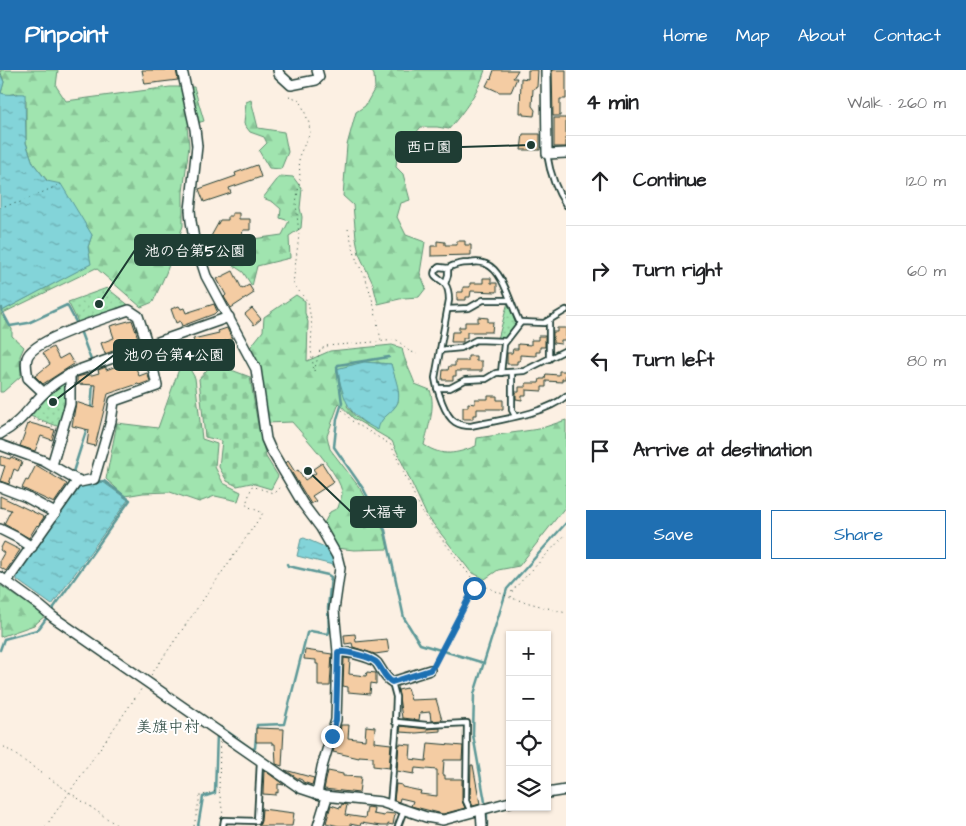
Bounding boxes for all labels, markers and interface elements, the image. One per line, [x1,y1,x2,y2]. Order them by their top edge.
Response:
text: Pinpoint [25,18,108,52]
text: Home [663,23,708,48]
text: Map [736,23,770,48]
text: About [798,23,846,48]
text: Contact [874,23,941,48]
text: 4 min [586,88,639,117]
text: Walk · 260 m [847,92,946,114]
callout: 西口園 [396,132,461,162]
text: 西口園 [406,137,452,158]
icon: ahead [586,167,614,195]
text: Continue [633,167,707,194]
text: 120 m [906,170,946,192]
callout: 池の台第5公園 [135,235,255,265]
text: 池の台第5公園 [145,241,245,262]
icon: right [586,257,614,285]
text: Turn right [633,257,722,284]
text: 60 m [907,260,946,282]
callout: 池の台第4公園 [114,340,234,370]
text: 池の台第4公園 [124,345,224,366]
icon: left [586,347,614,375]
text: Turn left [633,347,714,374]
text: 80 m [907,350,946,372]
icon: arrive [586,437,614,465]
text: Arrive at destination [633,437,812,464]
callout: 大福寺 [351,497,416,527]
text: 大福寺 [361,502,407,523]
button: Save [586,510,761,559]
button: Share [771,510,946,559]
route start [463,577,486,600]
map controls [506,631,551,811]
button: + [506,631,551,676]
button: − [506,676,551,721]
district label: 美旗中村 [136,716,200,738]
button: locate [506,721,551,766]
route end [321,725,344,748]
button: layers [506,766,551,811]

